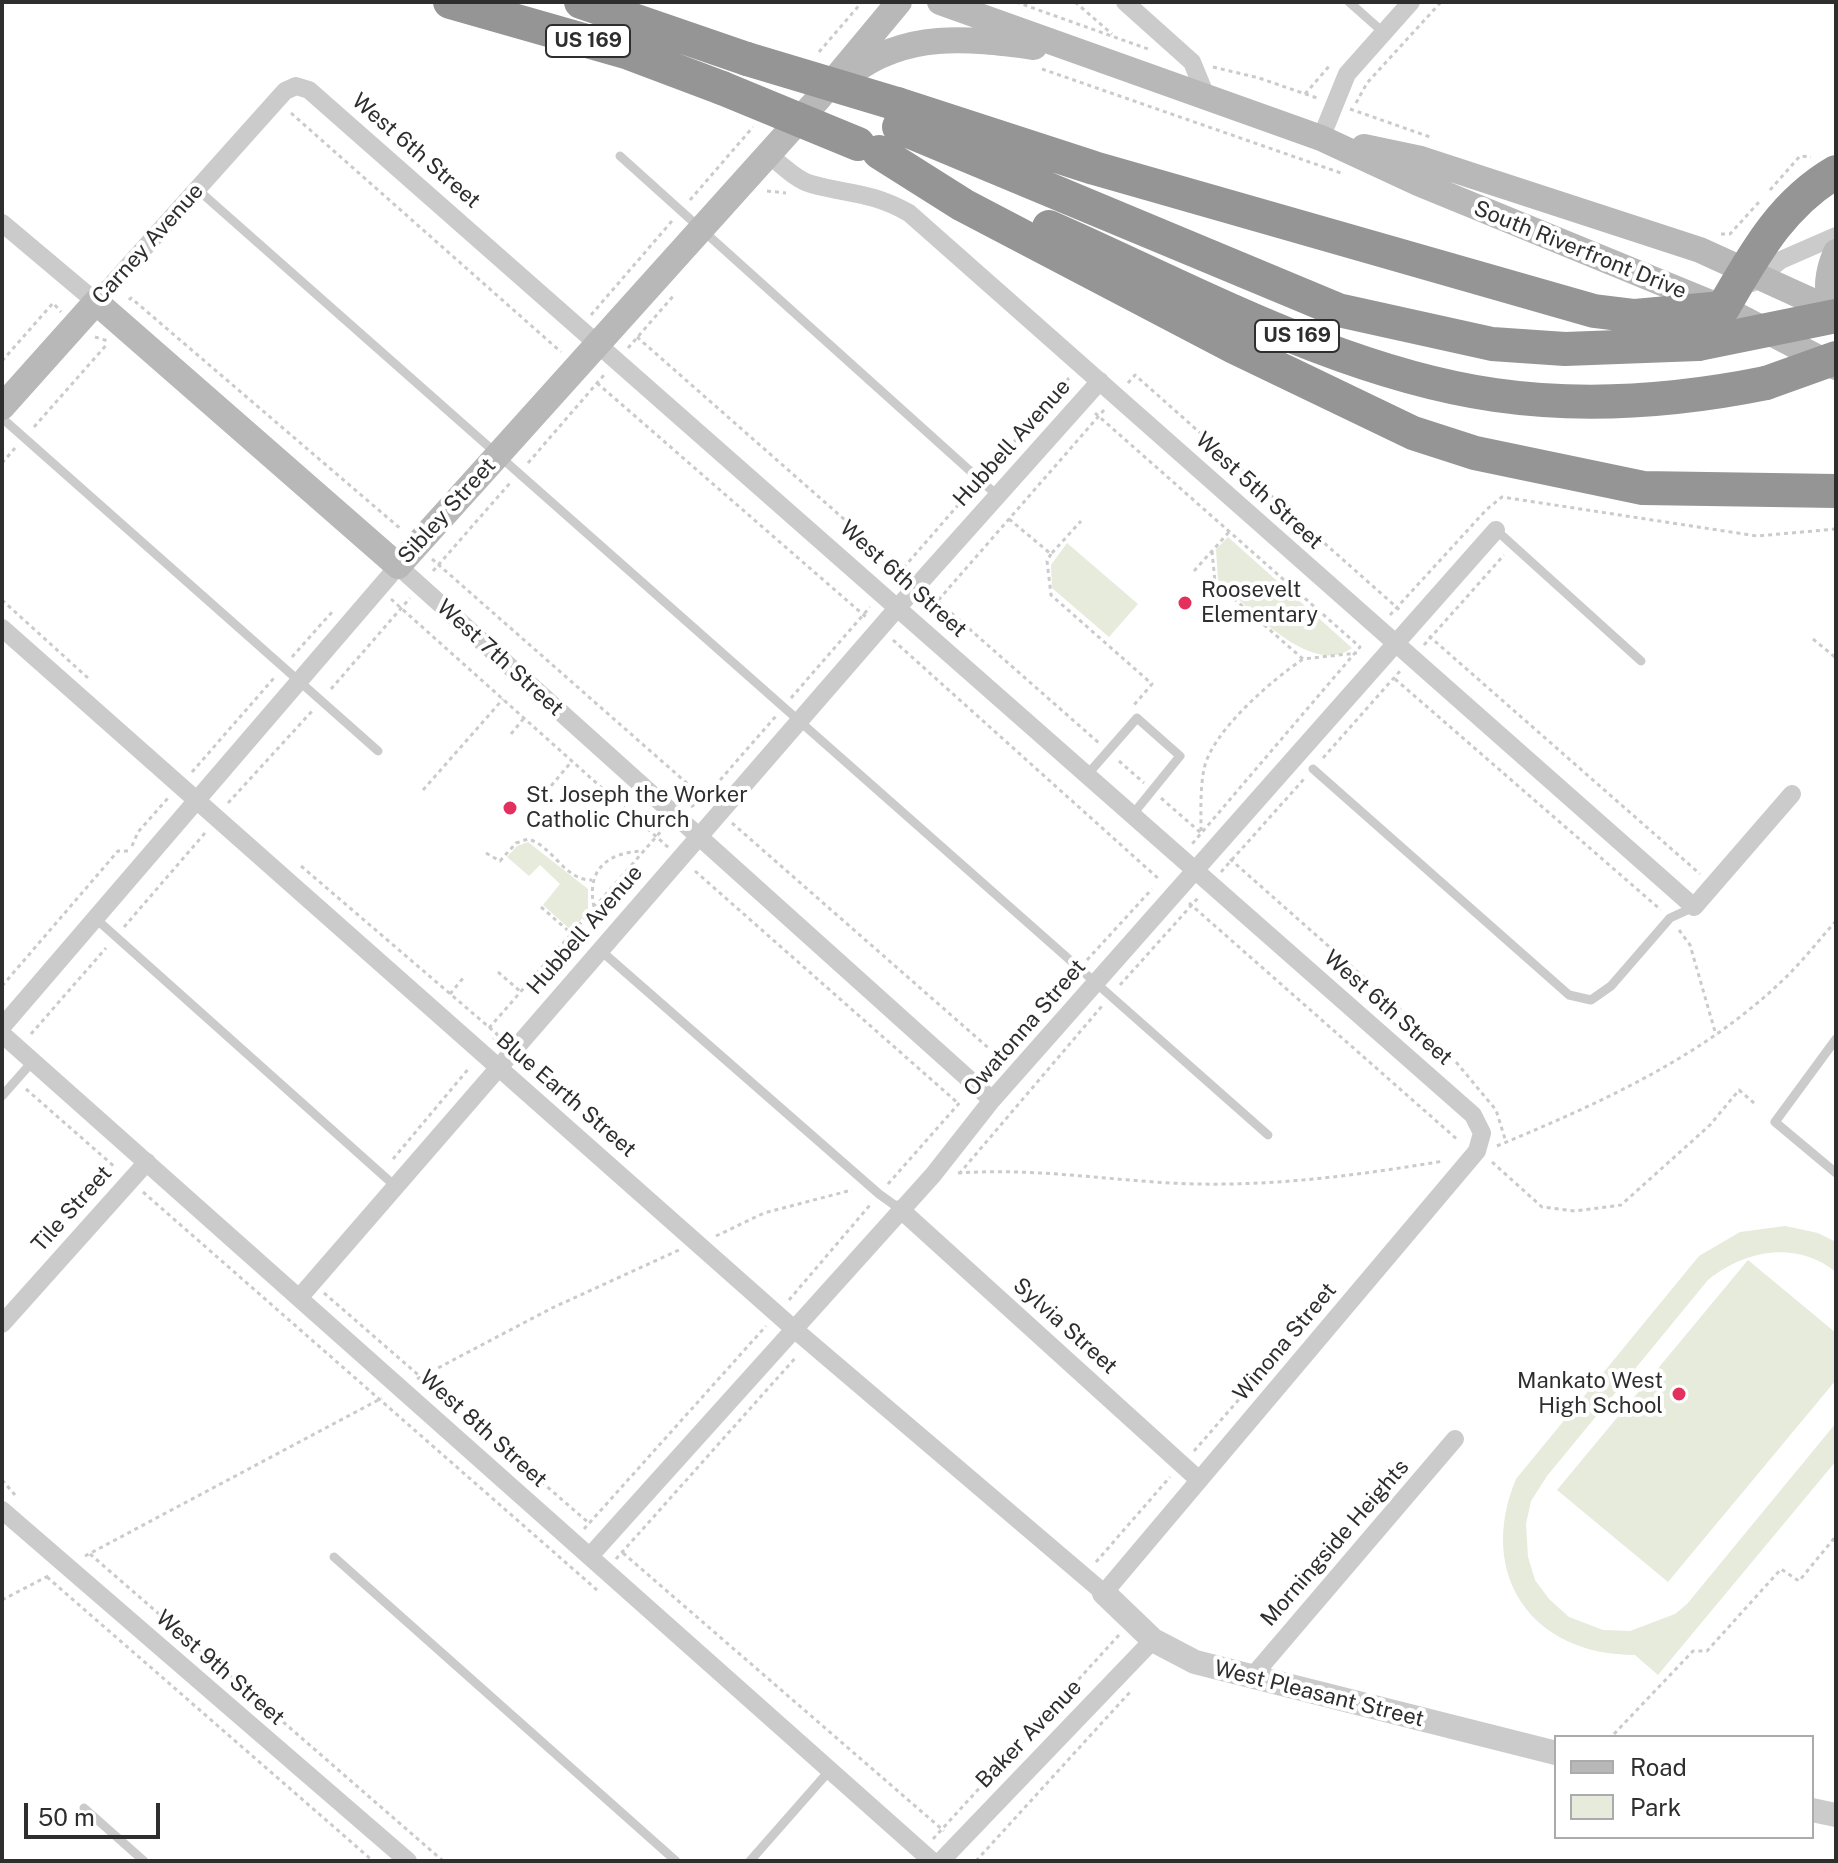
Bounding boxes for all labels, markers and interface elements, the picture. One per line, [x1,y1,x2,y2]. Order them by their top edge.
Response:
road number: US 169 [546,25,630,57]
street label: West 6th Street [346,88,486,214]
street label: Carney Avenue [87,178,209,310]
street label: South Riverfront Drive [1470,195,1690,305]
road number: US 169 [1255,320,1339,352]
street label: Hubbell Avenue [948,374,1076,512]
street label: West 5th Street [1190,427,1328,555]
street label: Sibley Street [393,453,501,569]
street label: West 6th Street [834,515,972,643]
place label: Roosevelt Elementary [1201,577,1318,628]
street label: West 7th Street [431,594,569,722]
marker: Roosevelt Elementary [1176,594,1194,612]
place label: St. Joseph the Worker Catholic Church [526,782,748,834]
marker: St. Joseph the Worker Catholic Church [501,799,519,817]
street label: Hubbell Avenue [522,860,648,1000]
street label: West 6th Street [1318,945,1458,1071]
street label: Owatonna Street [958,954,1092,1102]
street label: Blue Earth Street [491,1027,641,1163]
street label: Tile Street [26,1160,118,1258]
street label: Sylvia Street [1007,1272,1123,1380]
street label: Winona Street [1228,1278,1342,1406]
street label: West 8th Street [414,1365,552,1493]
place label: Mankato West High School [1517,1368,1663,1420]
marker: Mankato West High School [1670,1385,1688,1403]
street label: Morningside Heights [1255,1454,1415,1632]
street label: West 9th Street [150,1605,290,1731]
street label: West Pleasant Street [1211,1655,1427,1733]
street label: Baker Avenue [971,1674,1087,1794]
legend [1554,1735,1814,1839]
text: Road [1630,1753,1687,1781]
scale bar [28,1787,164,1837]
text: Park [1630,1793,1681,1821]
text: 50 m [38,1803,95,1831]

